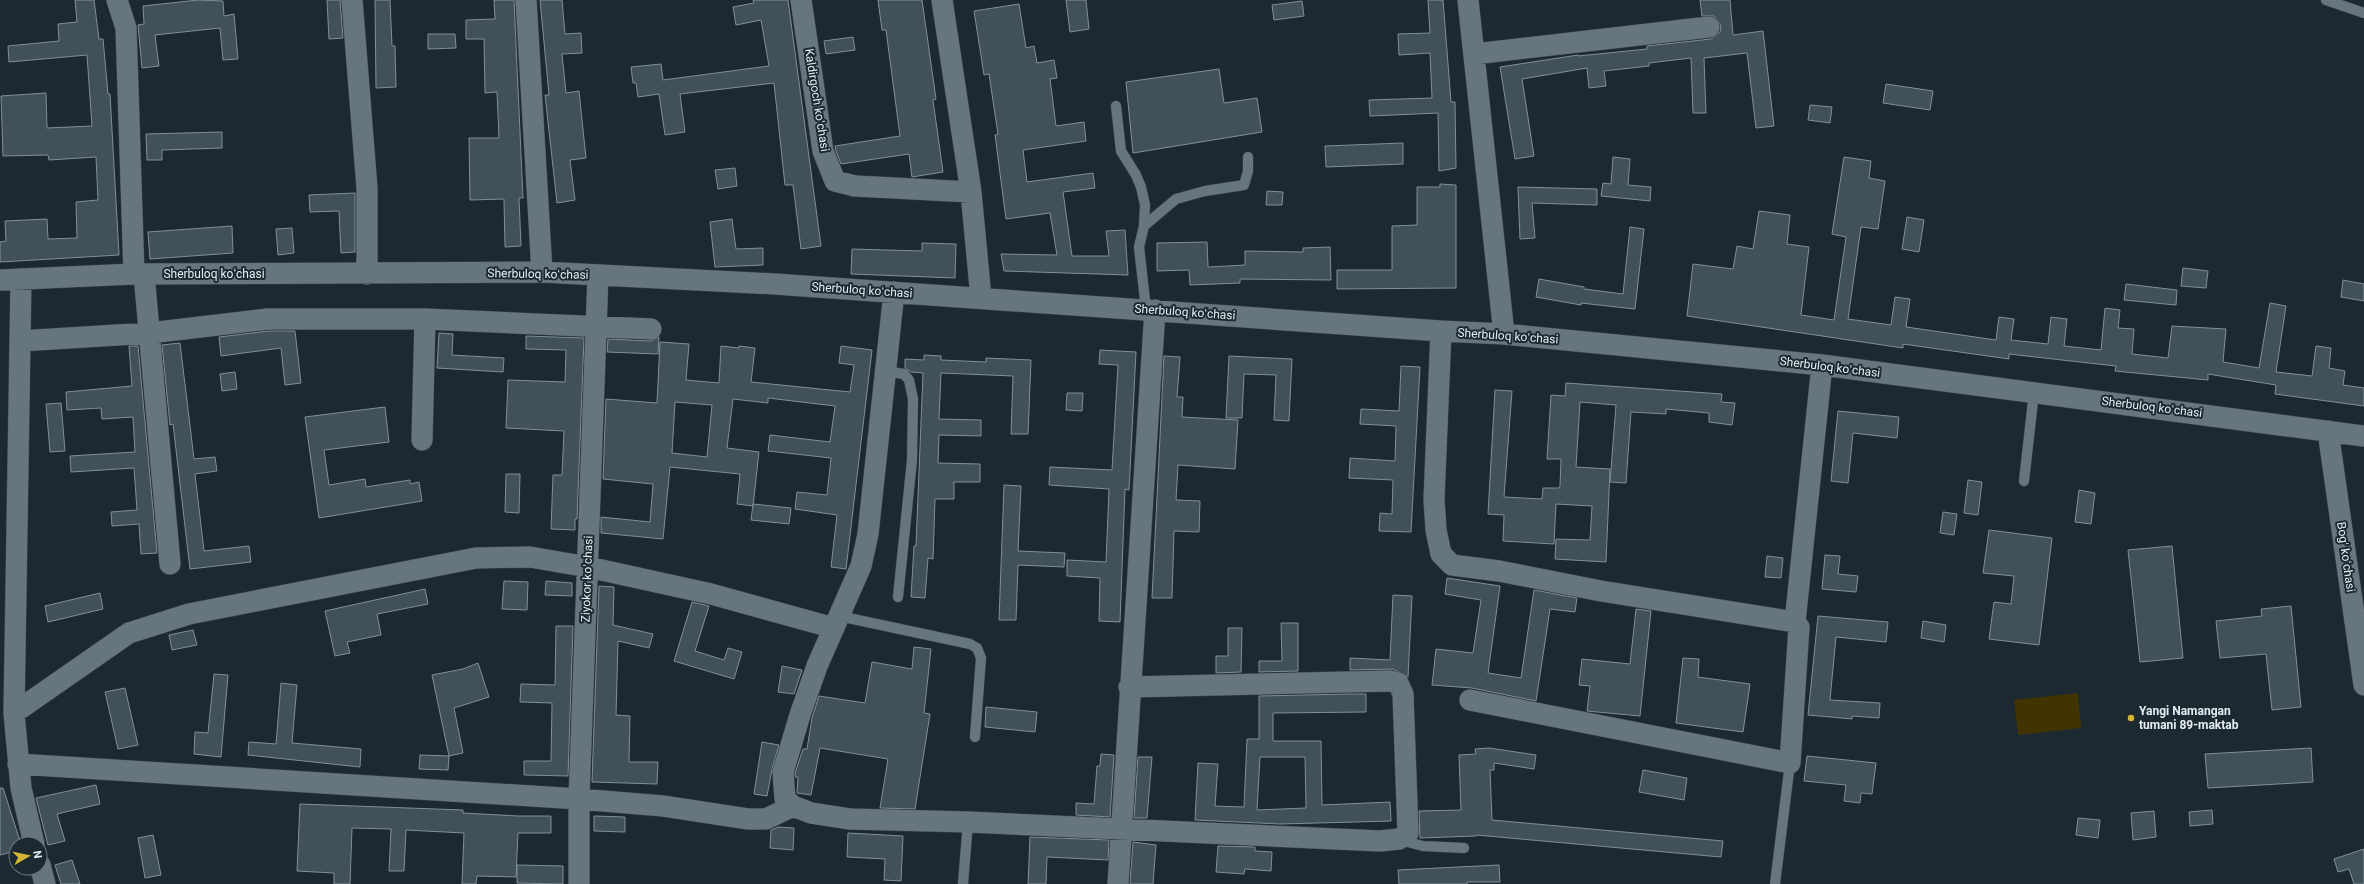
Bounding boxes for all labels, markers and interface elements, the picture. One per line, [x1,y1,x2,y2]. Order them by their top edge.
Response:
street label: Kaldirgoch koʻchasi [802,47,832,153]
street label: Sherbuloq koʻchasi [487,266,589,282]
street label: Sherbuloq koʻchasi [163,267,265,281]
street label: Sherbuloq koʻchasi [811,279,913,301]
street label: Sherbuloq koʻchasi [1134,301,1236,323]
street label: Sherbuloq koʻchasi [1457,325,1559,347]
street label: Sherbuloq koʻchasi [1779,354,1881,380]
street label: Sherbuloq koʻchasi [2101,394,2203,420]
street label: Bogʻ koʻchasi [2334,521,2358,593]
street label: Ziyokor koʻchasi [578,535,596,623]
place label: Yangi Namangan tumani 89-maktab [2139,704,2239,732]
marker: Yangi Namangan tumani 89-maktab [2126,713,2136,723]
north arrow [8,836,48,876]
text: N [30,850,44,860]

